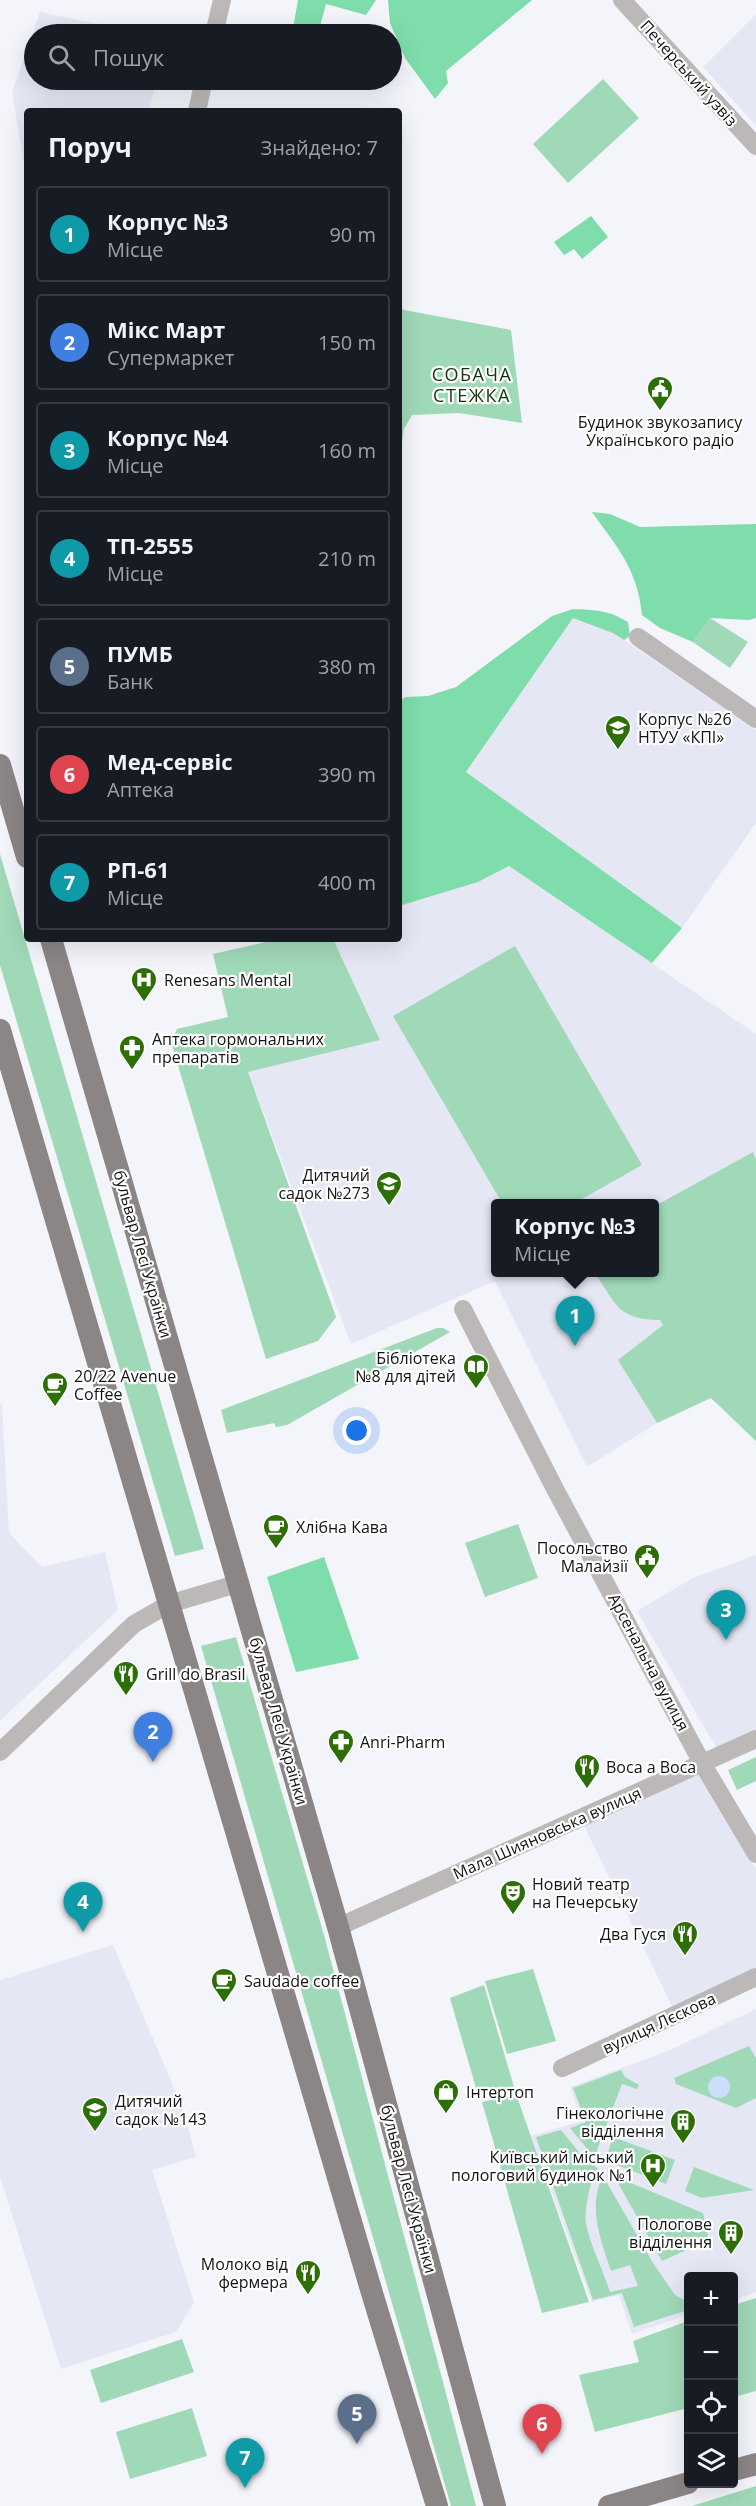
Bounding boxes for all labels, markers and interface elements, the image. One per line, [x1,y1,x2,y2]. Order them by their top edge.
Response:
street label: Печерський узвіз [635,15,743,131]
search box [24,24,402,90]
icon: search [45,41,78,74]
text: Пошук [93,42,164,72]
text: Поруч [48,129,132,165]
text: Знайдено: 7 [261,134,378,161]
text: Корпус №3 [107,206,228,236]
text: 1 [64,221,75,248]
text: 90 m [329,221,376,248]
text: Місце [107,236,163,263]
text: Мікс Март [107,314,225,344]
text: 2 [64,329,75,356]
text: 150 m [318,329,376,356]
text: Супермаркет [107,344,234,371]
district label: СОБАЧА СТЕЖКА [432,362,512,407]
public building icon: Будинок звукозапису Українського радіо [645,374,675,412]
place label: Будинок звукозапису Українського радіо [578,411,743,451]
text: Корпус №4 [107,422,228,452]
text: 3 [64,437,75,464]
text: 160 m [318,437,376,464]
text: Місце [107,452,163,479]
text: ТП-2555 [107,530,194,560]
text: 4 [64,545,75,572]
text: 210 m [318,545,376,572]
text: Місце [107,560,163,587]
text: ПУМБ [107,638,173,668]
text: 5 [64,653,75,680]
text: 380 m [318,653,376,680]
text: Банк [107,668,153,695]
place label: Корпус №26 НТУУ «КПІ» [638,708,732,748]
school or university icon: Корпус №26 НТУУ «КПІ» [603,713,633,751]
text: Мед-сервіс [107,746,233,776]
text: 6 [64,761,75,788]
text: 390 m [318,761,376,788]
text: Аптека [107,776,174,803]
text: РП-61 [107,854,169,884]
text: 7 [64,869,75,896]
text: 400 m [318,869,376,896]
text: Місце [107,884,163,911]
hospital icon: Renesans Mental [129,965,159,1003]
place label: Renesans Mental [164,969,292,991]
place label: Аптека гормональних препаратів [152,1028,324,1068]
pharmacy icon: Аптека гормональних препаратів [117,1033,147,1071]
place label: Дитячий садок №273 [278,1164,370,1204]
street label: бульвар Лесі Українки [108,1167,178,1341]
school or university icon: Дитячий садок №273 [374,1169,404,1207]
popup [491,1199,659,1277]
text: Корпус №3 [514,1210,636,1240]
text: Місце [514,1240,571,1267]
pin: 1 [556,1296,594,1346]
place label: Бібліотека №8 для дітей [355,1347,456,1387]
library icon: Бібліотека №8 для дітей [461,1352,491,1390]
place label: 20/22 Avenue Coffee [74,1365,176,1405]
cafe icon: 20/22 Avenue Coffee [40,1370,70,1408]
your location [342,1416,371,1445]
cafe icon: Хлібна Кава [261,1512,291,1550]
place label: Хлібна Кава [296,1516,388,1538]
place label: Посольство Малайзії [537,1537,629,1577]
public building icon: Посольство Малайзії [632,1542,662,1580]
street label: Арсенальна вулиця [603,1589,695,1735]
pin: 3 [706,1590,746,1640]
street label: бульвар Лесі Українки [244,1634,314,1808]
restaurant icon: Grill do Brasil [111,1659,141,1697]
place label: Grill do Brasil [146,1663,245,1685]
pin: 2 [134,1712,172,1762]
pharmacy icon: Anri-Pharm [326,1727,356,1765]
place label: Anri-Pharm [360,1731,445,1753]
restaurant icon: Boca a Boca [572,1752,602,1790]
place label: Boca a Boca [606,1756,696,1778]
street label: Мала Шияновська вулиця [449,1782,645,1884]
place label: Новий театр на Печерську [532,1873,639,1913]
theatre icon: Новий театр на Печерську [498,1878,528,1916]
pin: 4 [64,1882,103,1932]
restaurant icon: Два Гуся [670,1919,700,1957]
place label: Два Гуся [600,1923,666,1945]
cafe icon: Saudade coffee [209,1966,239,2004]
place label: Saudade coffee [244,1970,359,1992]
street label: вулиця Лєскова [599,1987,719,2059]
shop icon: Інтертоп [431,2077,461,2115]
place label: Інтертоп [466,2081,534,2103]
place label: Дитячий садок №143 [115,2090,207,2130]
school or university icon: Дитячий садок №143 [80,2095,110,2133]
street label: бульвар Лесі Українки [376,2102,442,2276]
place label: Гінекологічне відділення [556,2102,664,2142]
building icon: Гінекологічне відділення [668,2107,698,2145]
place label: Київський міський пологовий будинок №1 [451,2146,634,2186]
hospital icon: Київський міський пологовий будинок №1 [638,2151,668,2189]
place label: Пологове відділення [629,2213,712,2253]
building icon: Пологове відділення [716,2218,746,2256]
place label: Молоко від фермера [201,2253,288,2293]
restaurant icon: Молоко від фермера [293,2258,323,2296]
map controls [684,2272,738,2488]
button: + [684,2272,738,2326]
button: − [684,2326,738,2380]
button: locate [684,2380,738,2434]
pin: 5 [338,2394,376,2444]
pin: 6 [522,2404,562,2454]
button: layers [684,2434,738,2488]
pin: 7 [226,2438,264,2488]

